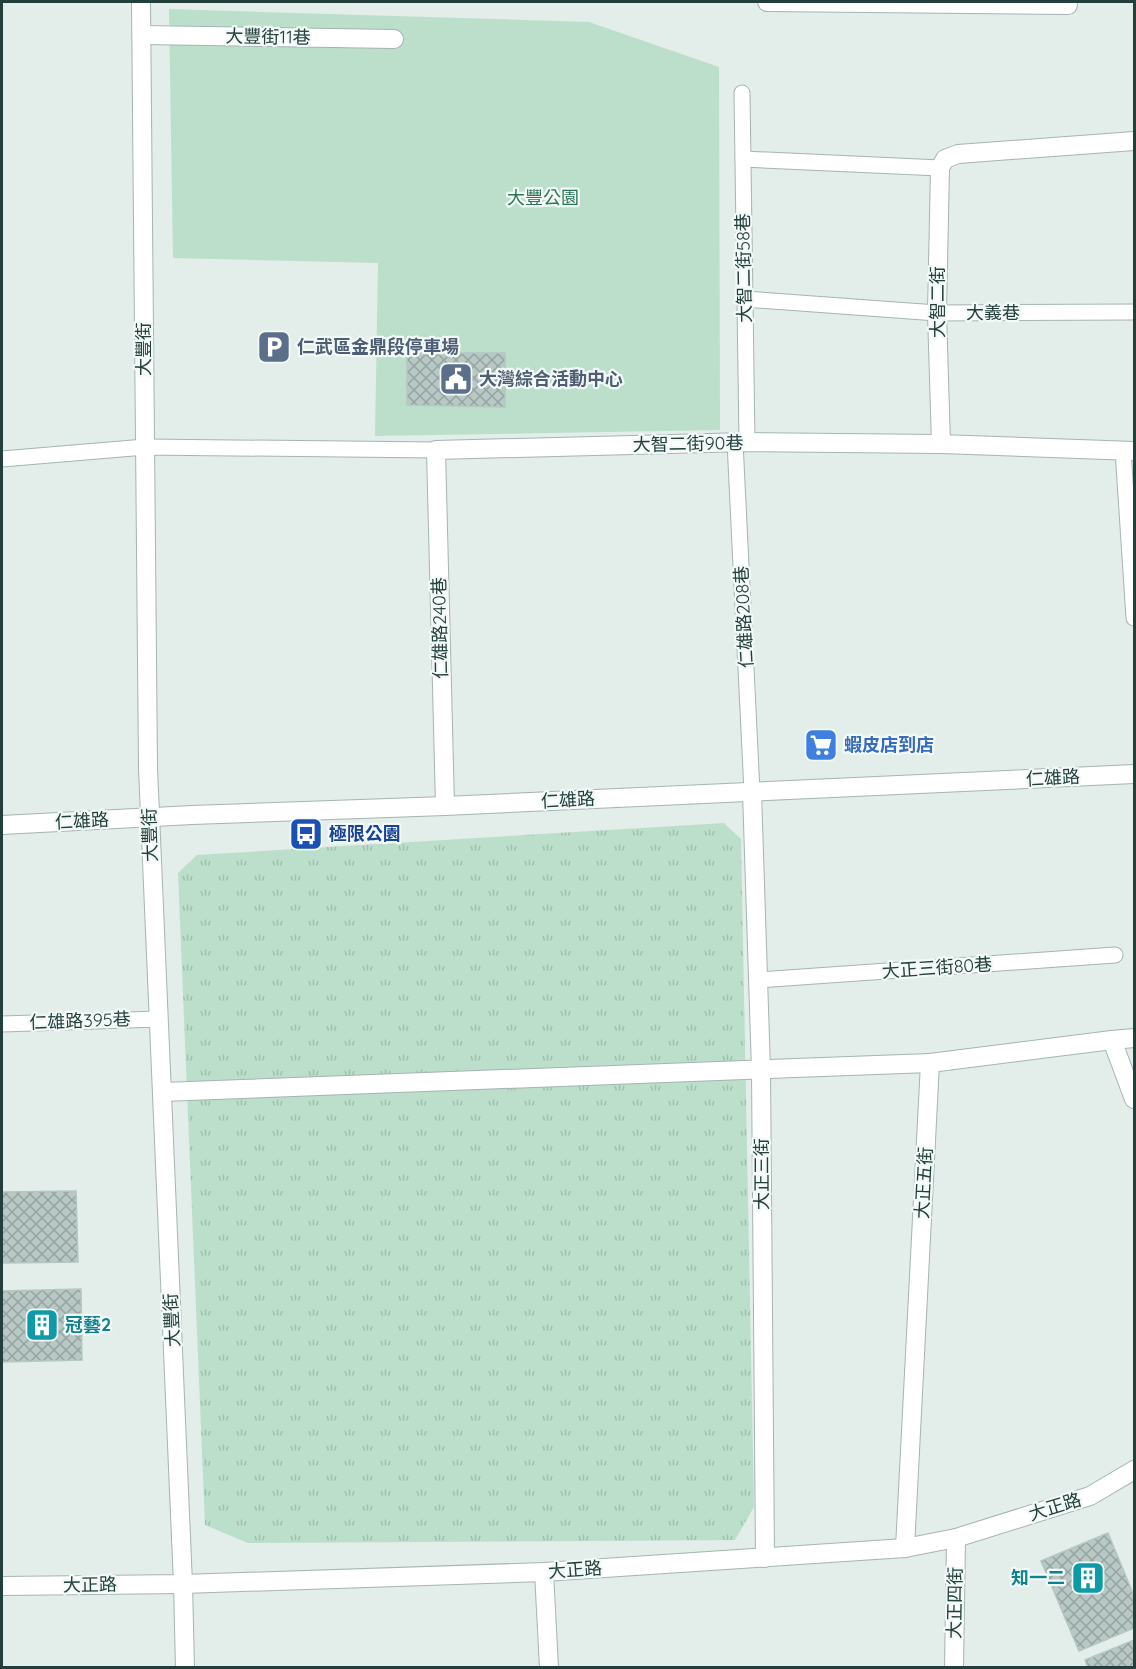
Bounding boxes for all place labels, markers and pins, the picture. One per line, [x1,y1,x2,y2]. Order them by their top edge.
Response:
parking icon: 仁武區金鼎段停車場 [256,329,292,365]
place label: 仁武區金鼎段停車場 [297,335,459,358]
public building icon: 大灣綜合活動中心 [438,361,474,397]
place label: 大灣綜合活動中心 [479,367,623,390]
supermarket icon: 蝦皮店到店 [803,727,839,763]
place label: 蝦皮店到店 [844,733,934,756]
bus stop icon: 極限公園 [288,816,324,852]
place label: 極限公園 [329,822,401,845]
building icon: 冠藝2 [24,1307,60,1343]
place label: 冠藝2 [65,1313,111,1336]
building icon: 知一二 [1070,1560,1106,1596]
place label: 知一二 [1011,1566,1065,1589]

